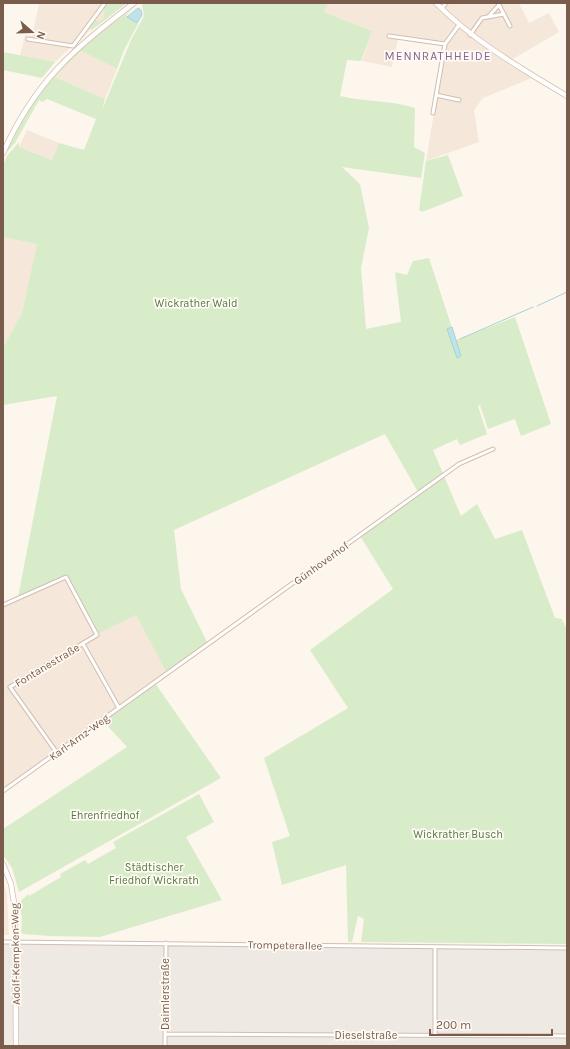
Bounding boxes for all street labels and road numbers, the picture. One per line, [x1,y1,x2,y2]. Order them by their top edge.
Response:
street label: Günhoverhof [291,539,351,588]
street label: Fontanestraße [13,641,82,690]
street label: Karl-Arnz-Weg [47,711,112,764]
street label: Adolf-Kempken-Weg [8,902,23,1005]
street label: Trompeterallee [248,938,323,953]
street label: Daimlerstraße [159,958,172,1030]
street label: Dieselstraße [334,1029,398,1042]

